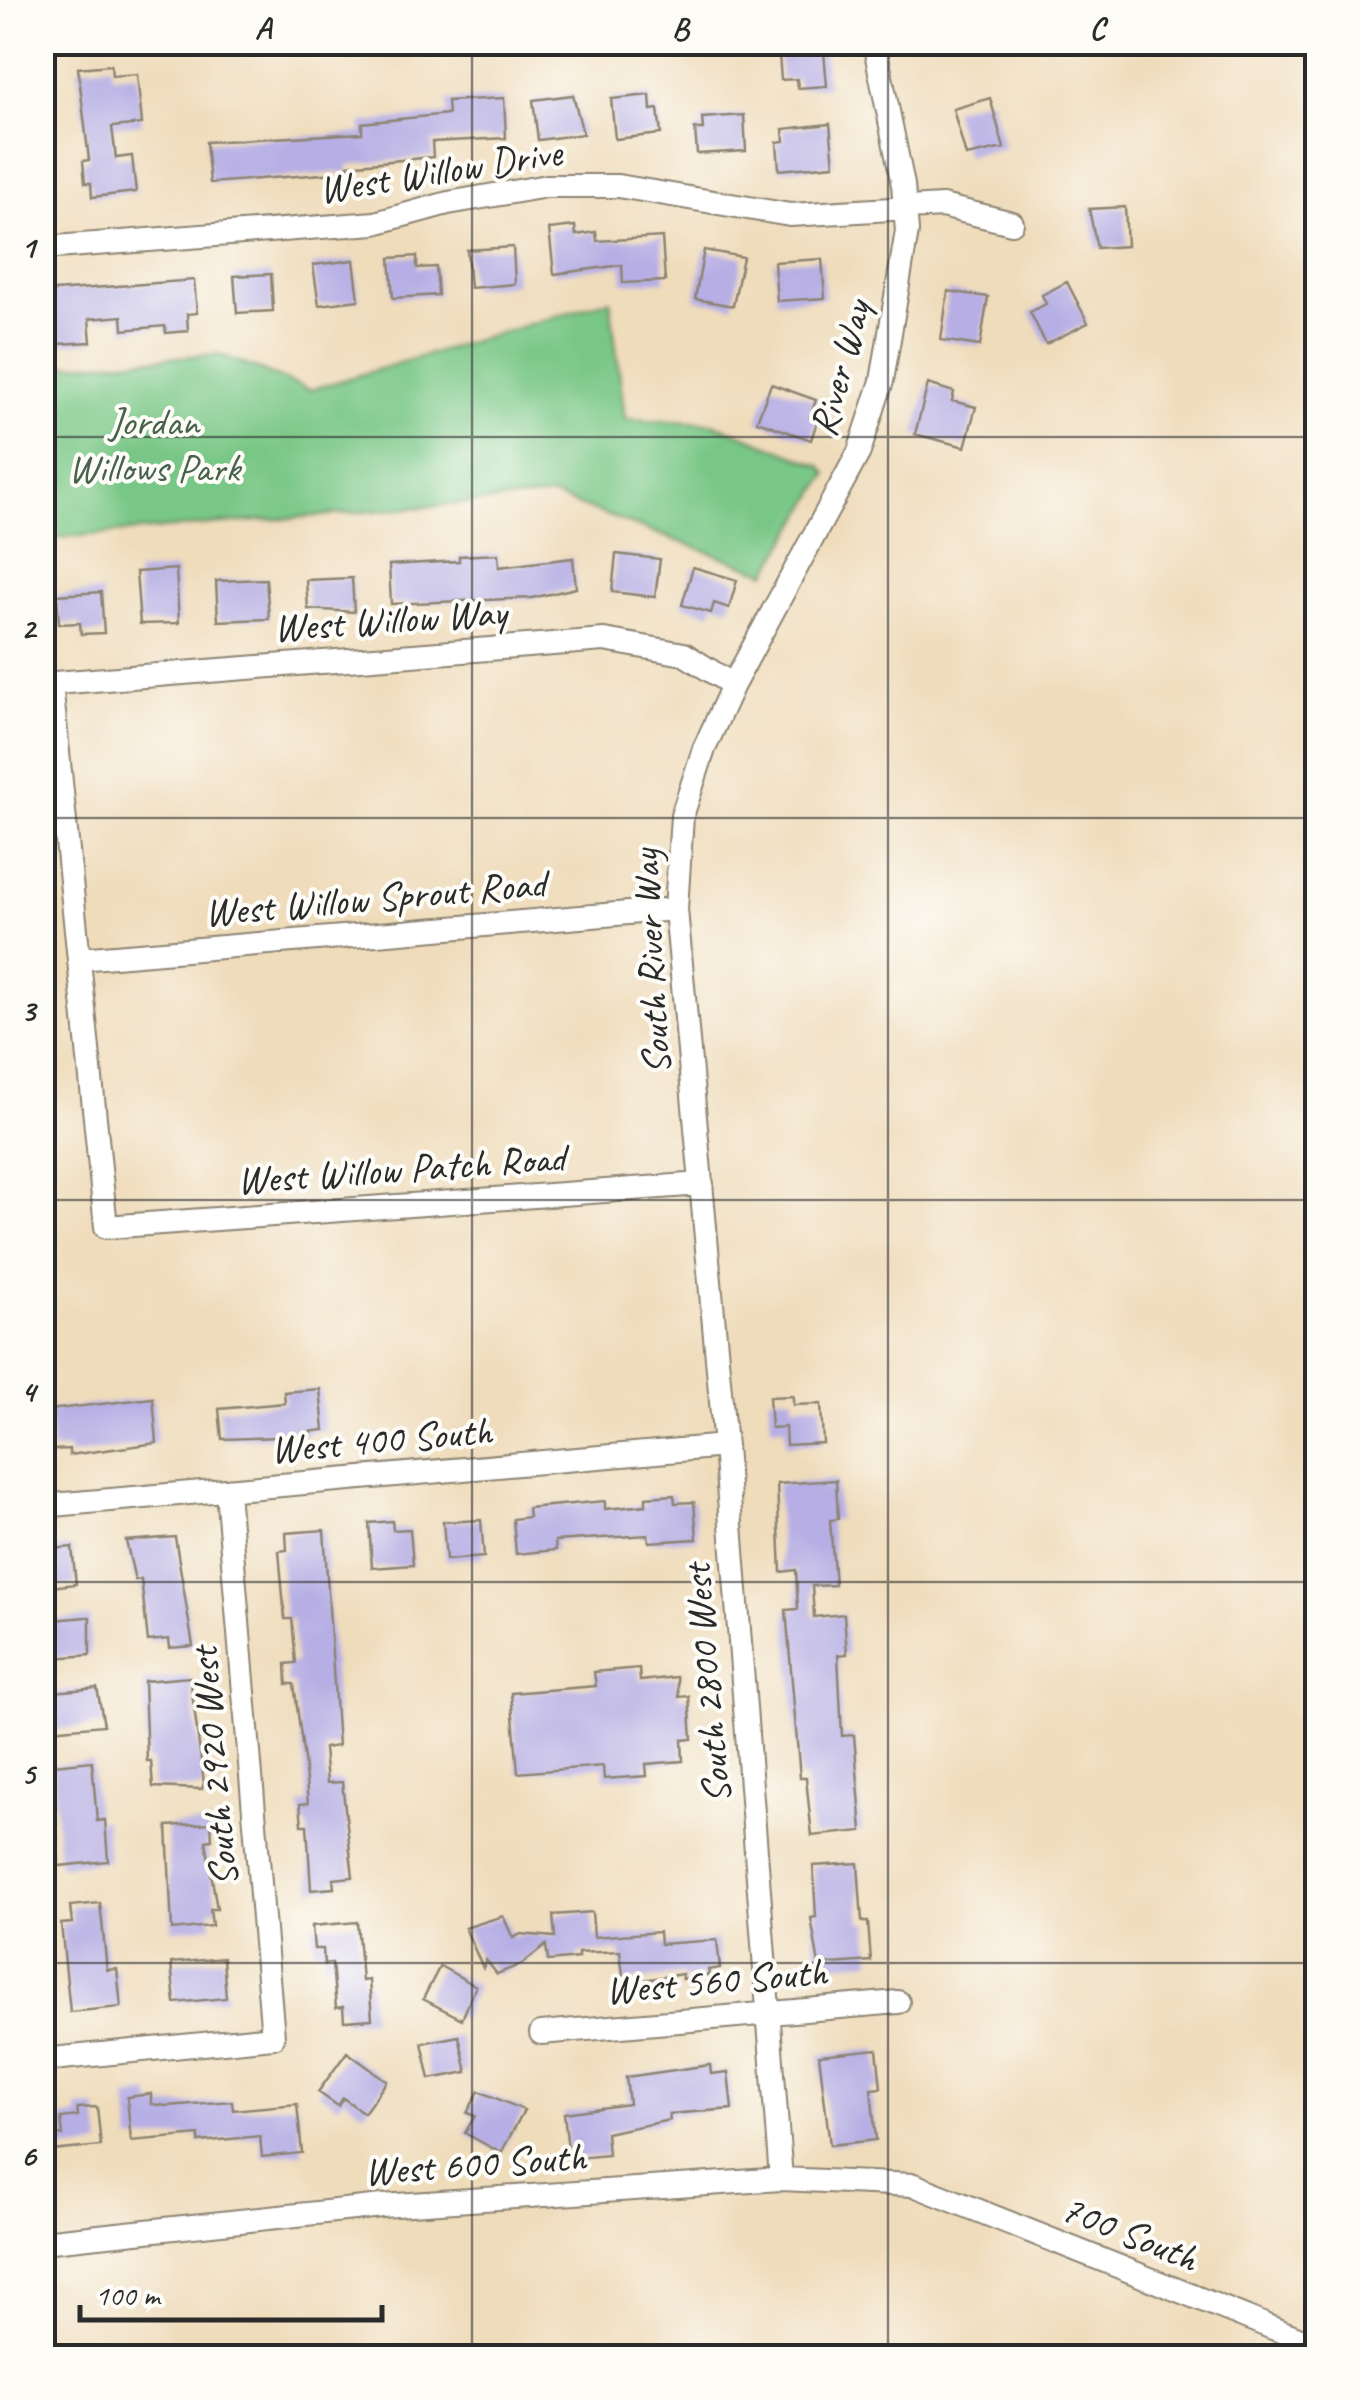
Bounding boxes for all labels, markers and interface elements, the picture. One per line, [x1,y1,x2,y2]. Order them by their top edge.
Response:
text: A [255,8,274,49]
text: B [672,8,691,49]
text: C [1089,8,1109,49]
street label: West Willow Drive [315,127,568,215]
text: 1 [21,226,39,267]
street label: River Way [798,292,883,442]
park label: Jordan Willows Park [68,397,242,493]
street label: West Willow Way [272,587,511,653]
text: 2 [21,608,38,649]
street label: South River Way [620,846,682,1076]
street label: West Willow Sprout Road [202,858,553,938]
text: 3 [21,990,38,1031]
street label: West Willow Patch Road [235,1132,572,1205]
text: 4 [21,1371,39,1412]
street label: West 400 South [268,1405,496,1475]
street label: South 2800 West [671,1559,742,1806]
street label: South 2920 West [178,1642,249,1889]
text: 5 [21,1753,38,1794]
street label: West 560 South [603,1946,831,2016]
street label: West 600 South [363,2131,589,2197]
text: 6 [20,2135,37,2176]
street label: 700 South [1054,2183,1207,2284]
scale bar [80,2260,382,2322]
text: 100 m [95,2276,162,2314]

